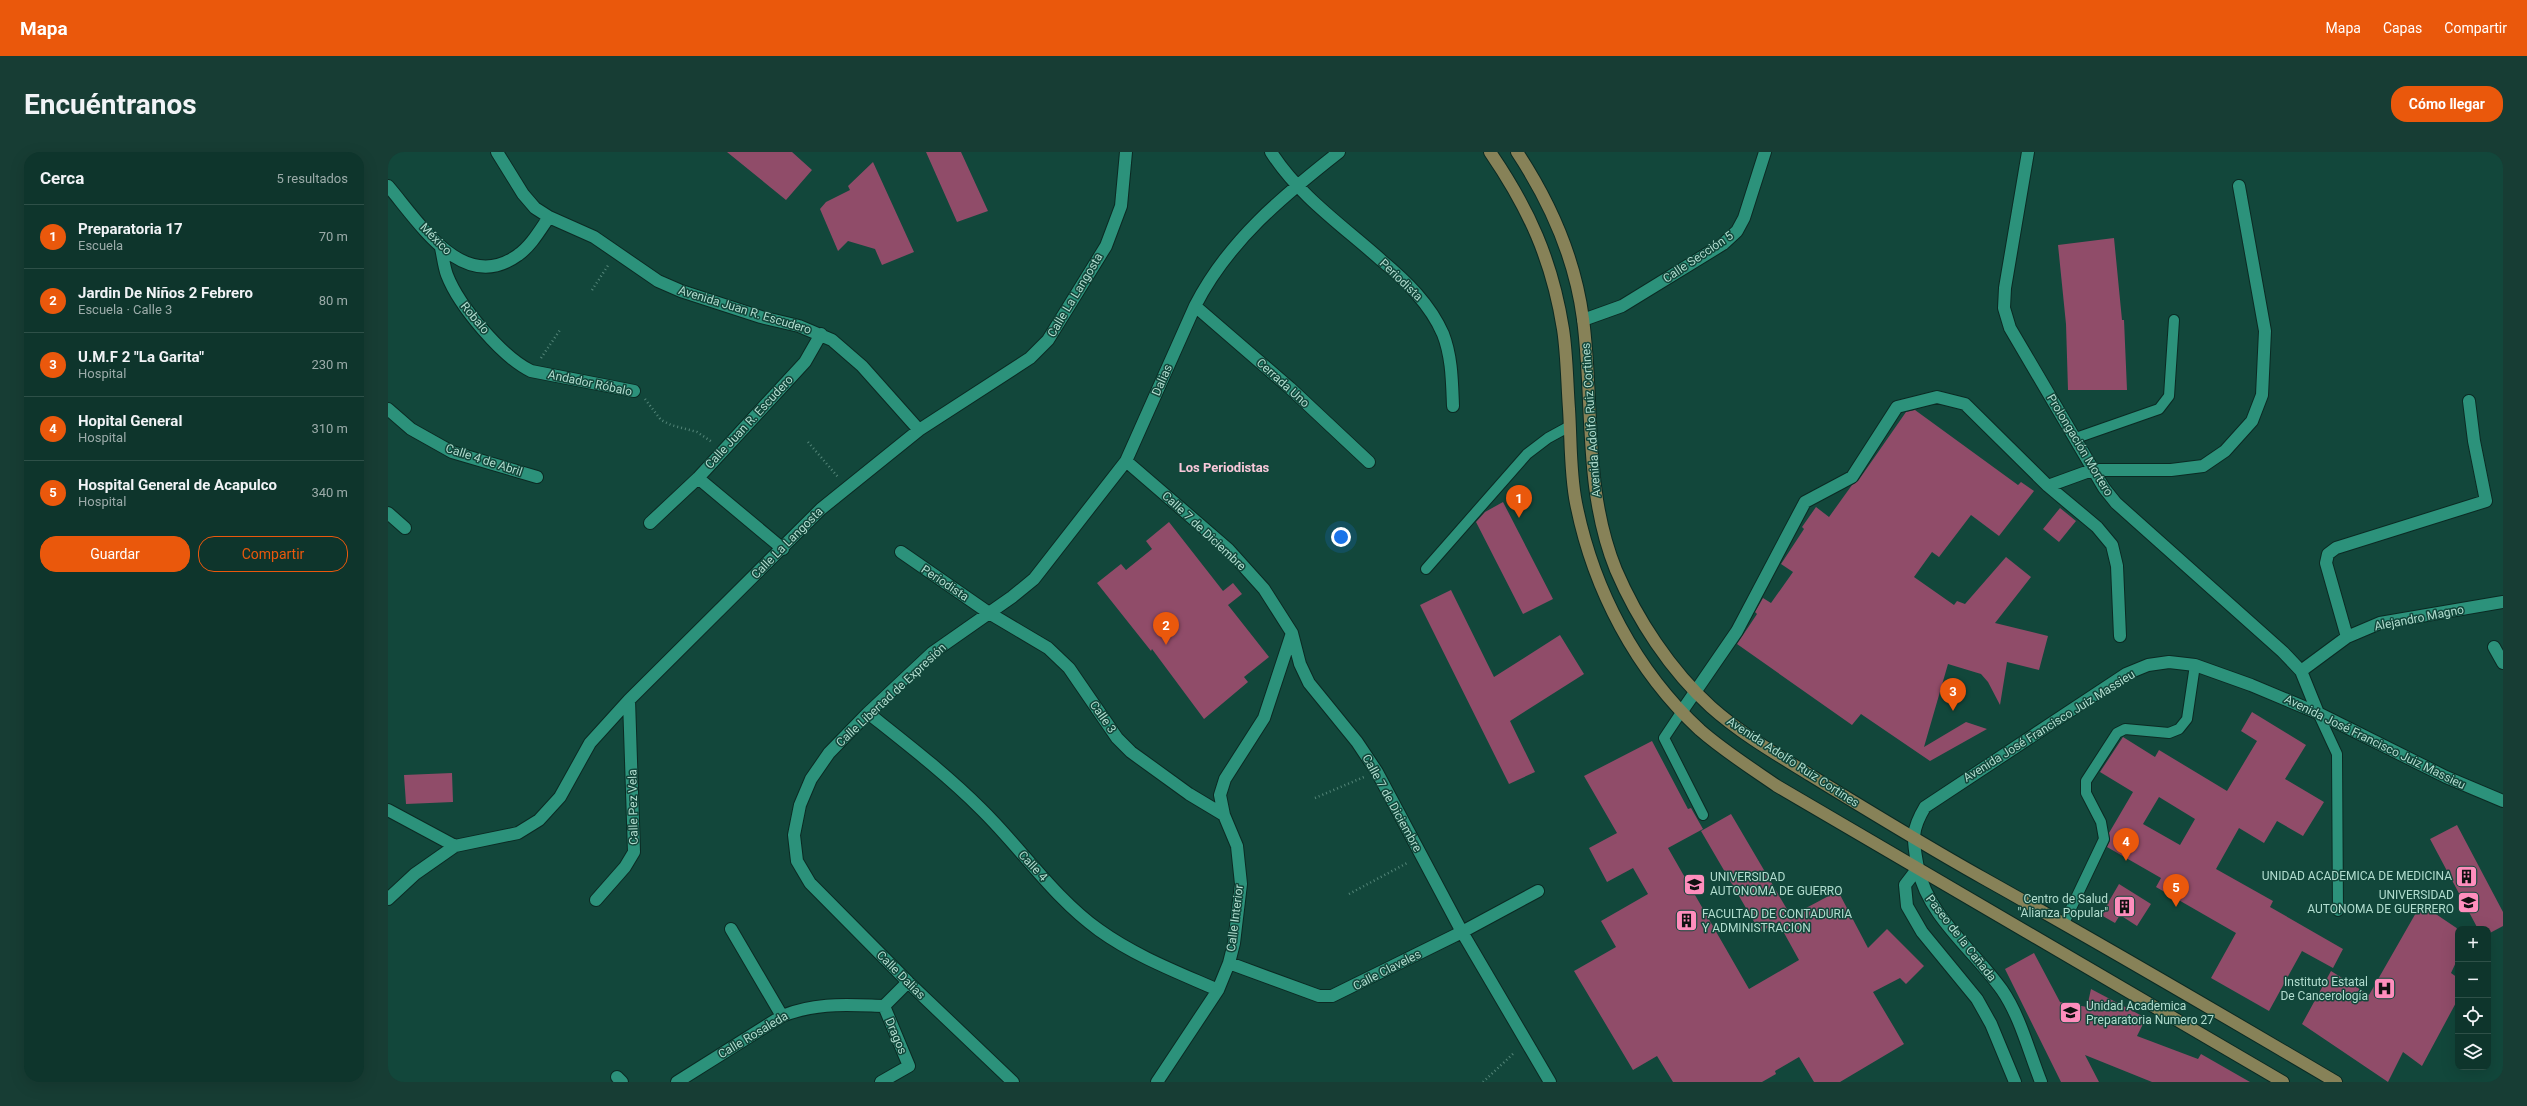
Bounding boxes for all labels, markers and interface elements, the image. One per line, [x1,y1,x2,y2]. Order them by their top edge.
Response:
text: Mapa [20,17,68,40]
text: Mapa [2326,20,2361,36]
text: Capas [2383,20,2422,36]
text: Compartir [2444,20,2507,36]
button: Cómo llegar [2391,86,2503,122]
text: Encuéntranos [24,88,197,121]
text: Cerca [40,168,84,188]
text: 5 resultados [276,171,348,186]
text: Preparatoria 17 [78,220,183,238]
street label: México [417,220,455,258]
street label: Calle Sección 5 [1660,228,1736,286]
text: 1 [49,229,57,244]
text: 70 m [319,229,348,244]
text: Escuela [78,238,123,253]
street label: Calle La Langosta [1044,251,1106,339]
street label: Periodista [1377,256,1425,304]
street label: Avenida Juan R. Escudero [677,283,813,337]
text: Jardin De Niños 2 Febrero [78,284,253,302]
text: 2 [49,293,57,308]
text: 80 m [319,293,348,308]
street label: Robalo [458,299,492,337]
text: Escuela · Calle 3 [78,302,172,317]
street label: Avenida Adolfo Ruiz Cortines [1579,342,1603,498]
text: U.M.F 2 "La Garita" [78,348,204,366]
street label: Cerrada Uno [1254,356,1312,410]
text: 3 [49,357,57,372]
text: 230 m [311,357,348,372]
street label: Dalias [1149,362,1175,398]
text: Hospital [78,366,126,381]
street label: Andador Róbalo [547,367,634,399]
street label: Calle Juan R. Escudero [702,372,796,471]
street label: Prolongación Mortero [2044,391,2116,499]
text: Hopital General [78,412,182,430]
text: 4 [49,421,57,436]
text: 310 m [311,421,348,436]
text: Hospital [78,430,126,445]
street label: Calle 4 de Abril [444,441,524,479]
district label: Los Periodistas [1179,460,1270,475]
text: Hospital General de Acapulco [78,476,277,494]
text: 5 [49,485,57,500]
text: 340 m [311,485,348,500]
pin: 1 [1506,485,1532,518]
street label: Calle 7 de Diciembre [1159,489,1249,573]
text: Hospital [78,494,126,509]
street label: Calle La Langosta [748,504,826,582]
your location [1331,527,1351,547]
button: Guardar [40,536,190,572]
button: Compartir [198,536,348,572]
street label: Periodista [919,562,971,604]
street label: Alejandro Magno [2373,602,2465,634]
pin: 2 [1153,612,1179,645]
street label: Calle Libertad de Expresión [833,640,949,750]
street label: Avenida José Francisco Juiz Massieu [1961,667,2137,785]
pin: 3 [1940,678,1966,711]
street label: Avenida José Francisco Juiz Massieu [2282,692,2468,792]
street label: Calle 3 [1087,698,1119,736]
street label: Avenida Adolfo Ruiz Cortines [1724,714,1862,810]
street label: Calle 7 de Diciembre [1359,752,1425,854]
street label: Calle Pez Vela [625,769,641,845]
pin: 4 [2113,828,2139,861]
street label: Calle 4 [1016,848,1051,884]
building icon: UNIDAD ACADEMICA DE MEDICINA [2454,863,2480,889]
place label: UNIDAD ACADEMICA DE MEDICINA [2262,869,2452,883]
place label: UNIVERSIDAD AUTONOMA DE GUERRO [1710,870,1842,898]
school or university icon: UNIVERSIDAD AUTONOMA DE GUERRO [1681,871,1707,897]
pin: 5 [2163,874,2189,907]
street label: Calle Interior [1224,884,1246,952]
place label: UNIVERSIDAD AUTONOMA DE GUERRERO [2307,888,2454,916]
school or university icon: UNIVERSIDAD AUTONOMA DE GUERRERO [2456,889,2482,915]
street label: Paseo de la Cañada [1923,892,1999,984]
place label: Centro de Salud "Alianza Popular" [2017,892,2108,920]
building icon: Centro de Salud "Alianza Popular" [2111,893,2137,919]
place label: FACULTAD DE CONTADURIA Y ADMINISTRACION [1702,907,1852,935]
building icon: FACULTAD DE CONTADURIA Y ADMINISTRACION [1674,908,1700,934]
map controls [2455,926,2491,1070]
button: + [2455,926,2491,962]
street label: Calle Claveles [1351,947,1423,993]
street label: Calle Dalias [874,948,928,1002]
button: − [2455,962,2491,998]
place label: Instituto Estatal De Cancerología [2280,975,2368,1003]
hospital icon: Instituto Estatal De Cancerología [2371,976,2397,1002]
button: locate [2455,998,2491,1034]
place label: Unidad Academica Preparatoria Numero 27 [2086,999,2214,1027]
school or university icon: Unidad Academica Preparatoria Numero 27 [2057,1000,2083,1026]
street label: Calle Rosaleda [716,1009,790,1061]
street label: Dragos [882,1016,910,1056]
button: layers [2455,1034,2491,1070]

